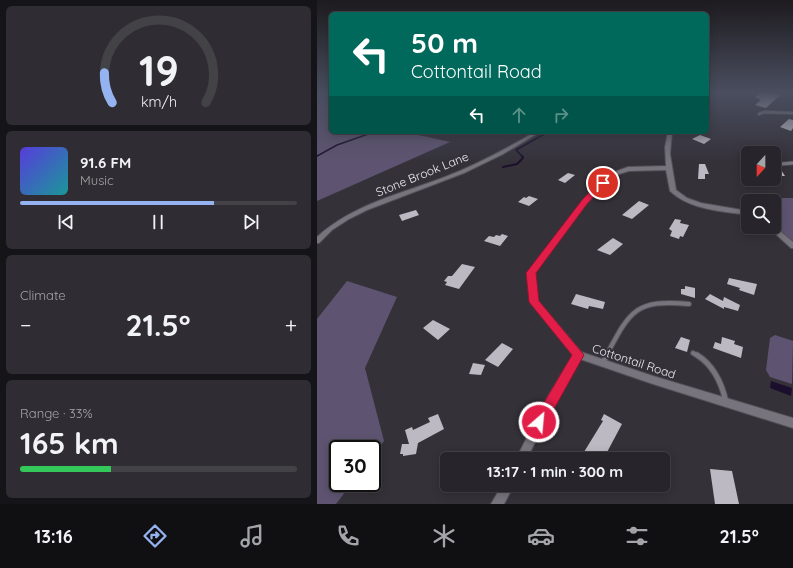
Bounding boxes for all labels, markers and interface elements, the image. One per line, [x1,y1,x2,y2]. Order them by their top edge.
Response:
text: 50 m [411,25,478,60]
icon: left [345,28,397,80]
text: 19 [139,44,178,96]
text: Cottontail Road [411,60,542,83]
text: km/h [140,93,177,111]
icon: left [466,104,488,126]
icon: ahead [508,104,530,126]
icon: right [550,104,572,126]
north arrow [741,146,781,186]
map controls [741,146,781,234]
street label: Stone Brook Lane [373,148,471,199]
text: 91.6 FM [80,153,131,172]
pin [586,166,620,200]
text: Music [80,172,114,188]
icon: arrive [592,172,614,194]
button: search [741,194,781,234]
icon: previous [55,211,77,233]
icon: pause [147,211,169,233]
icon: next [240,211,262,233]
text: Climate [20,287,66,303]
text: 21.5° [125,306,191,344]
text: − [20,311,31,339]
text: + [285,311,297,339]
street label: Cottontail Road [590,340,678,382]
position arrow [518,401,560,443]
text: Range · 33% [20,405,93,421]
text: 165 km [20,424,119,462]
speed limit sign: 30 [329,440,381,492]
text: 13:17 · 1 min · 300 m [487,462,623,481]
icon: directions [141,522,169,550]
icon: music [238,522,266,550]
icon: phone [334,522,362,550]
icon: climate [430,522,458,550]
icon: car [527,522,555,550]
icon: filters [623,522,651,550]
text: 13:16 [34,525,73,548]
text: 21.5° [720,525,759,548]

